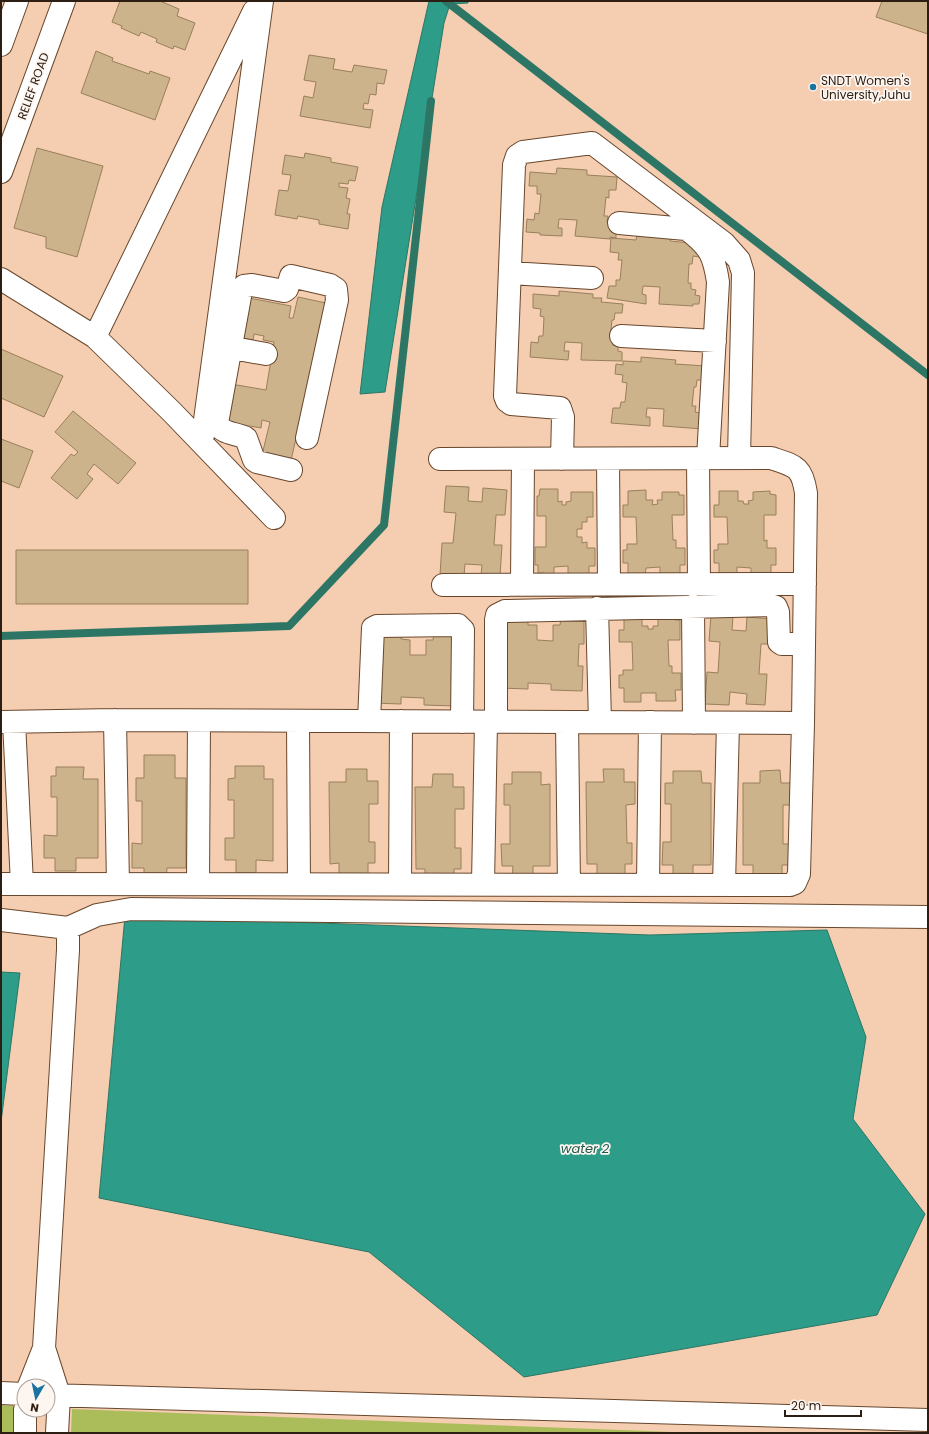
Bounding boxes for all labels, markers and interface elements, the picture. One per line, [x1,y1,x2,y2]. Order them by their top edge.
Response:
street label: RELIEF ROAD [13,50,53,122]
place label: SNDT Women's University,Juhu [821,72,911,103]
marker: SNDT Women's University,Juhu [808,82,818,92]
water label: water 2 [561,1139,610,1158]
north arrow [16,1378,56,1418]
scale bar [785,1392,861,1418]
text: 20 m [791,1397,821,1414]
text: N [29,1399,40,1416]

